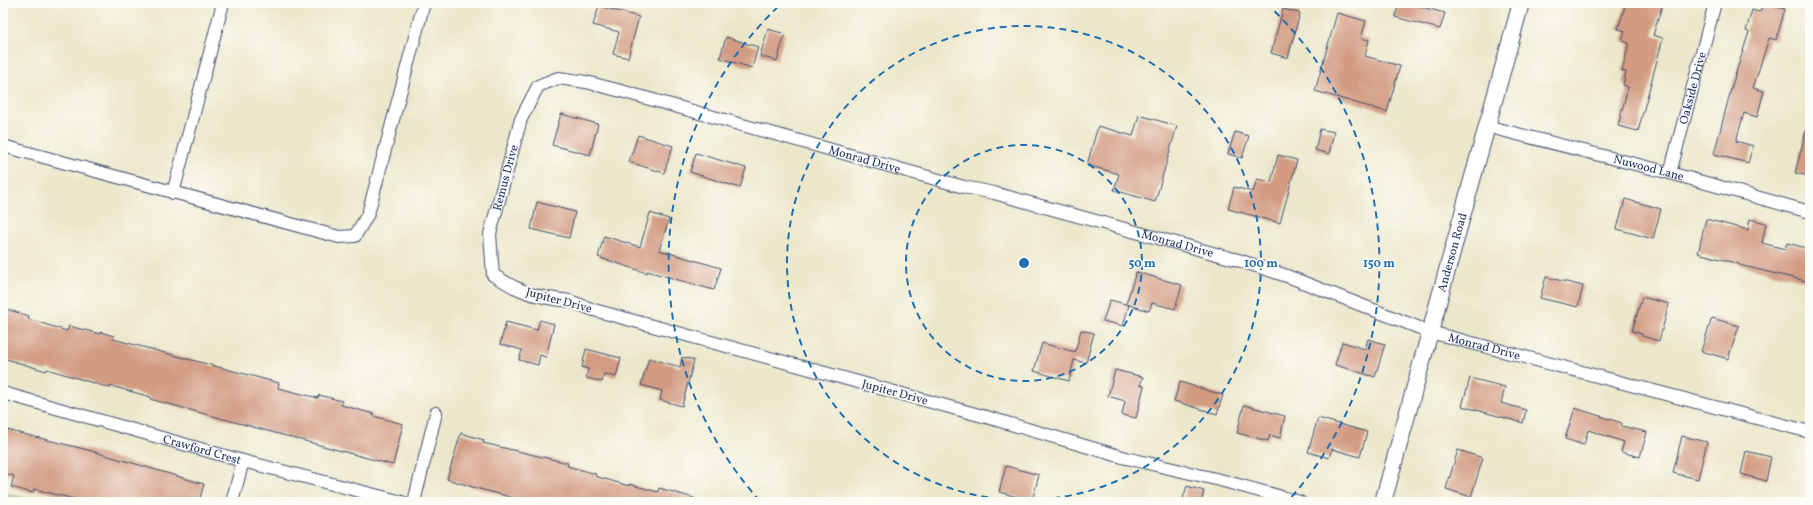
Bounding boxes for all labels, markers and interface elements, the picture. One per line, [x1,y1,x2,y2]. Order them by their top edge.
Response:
street label: Oakside Drive [1676,50,1711,126]
street label: Monrad Drive [827,142,903,178]
street label: Remus Drive [490,143,523,213]
street label: Nuwood Lane [1612,152,1686,186]
street label: Anderson Road [1434,211,1472,294]
street label: Monrad Drive [1139,227,1215,262]
centre of rings [1017,256,1031,270]
text: 50 m [1128,256,1156,272]
text: 100 m [1244,256,1278,272]
text: 150 m [1363,256,1395,272]
street label: Jupiter Drive [524,284,594,318]
street label: Monrad Drive [1446,330,1522,364]
street label: Jupiter Drive [860,376,930,410]
street label: Crawford Crest [161,432,243,469]

